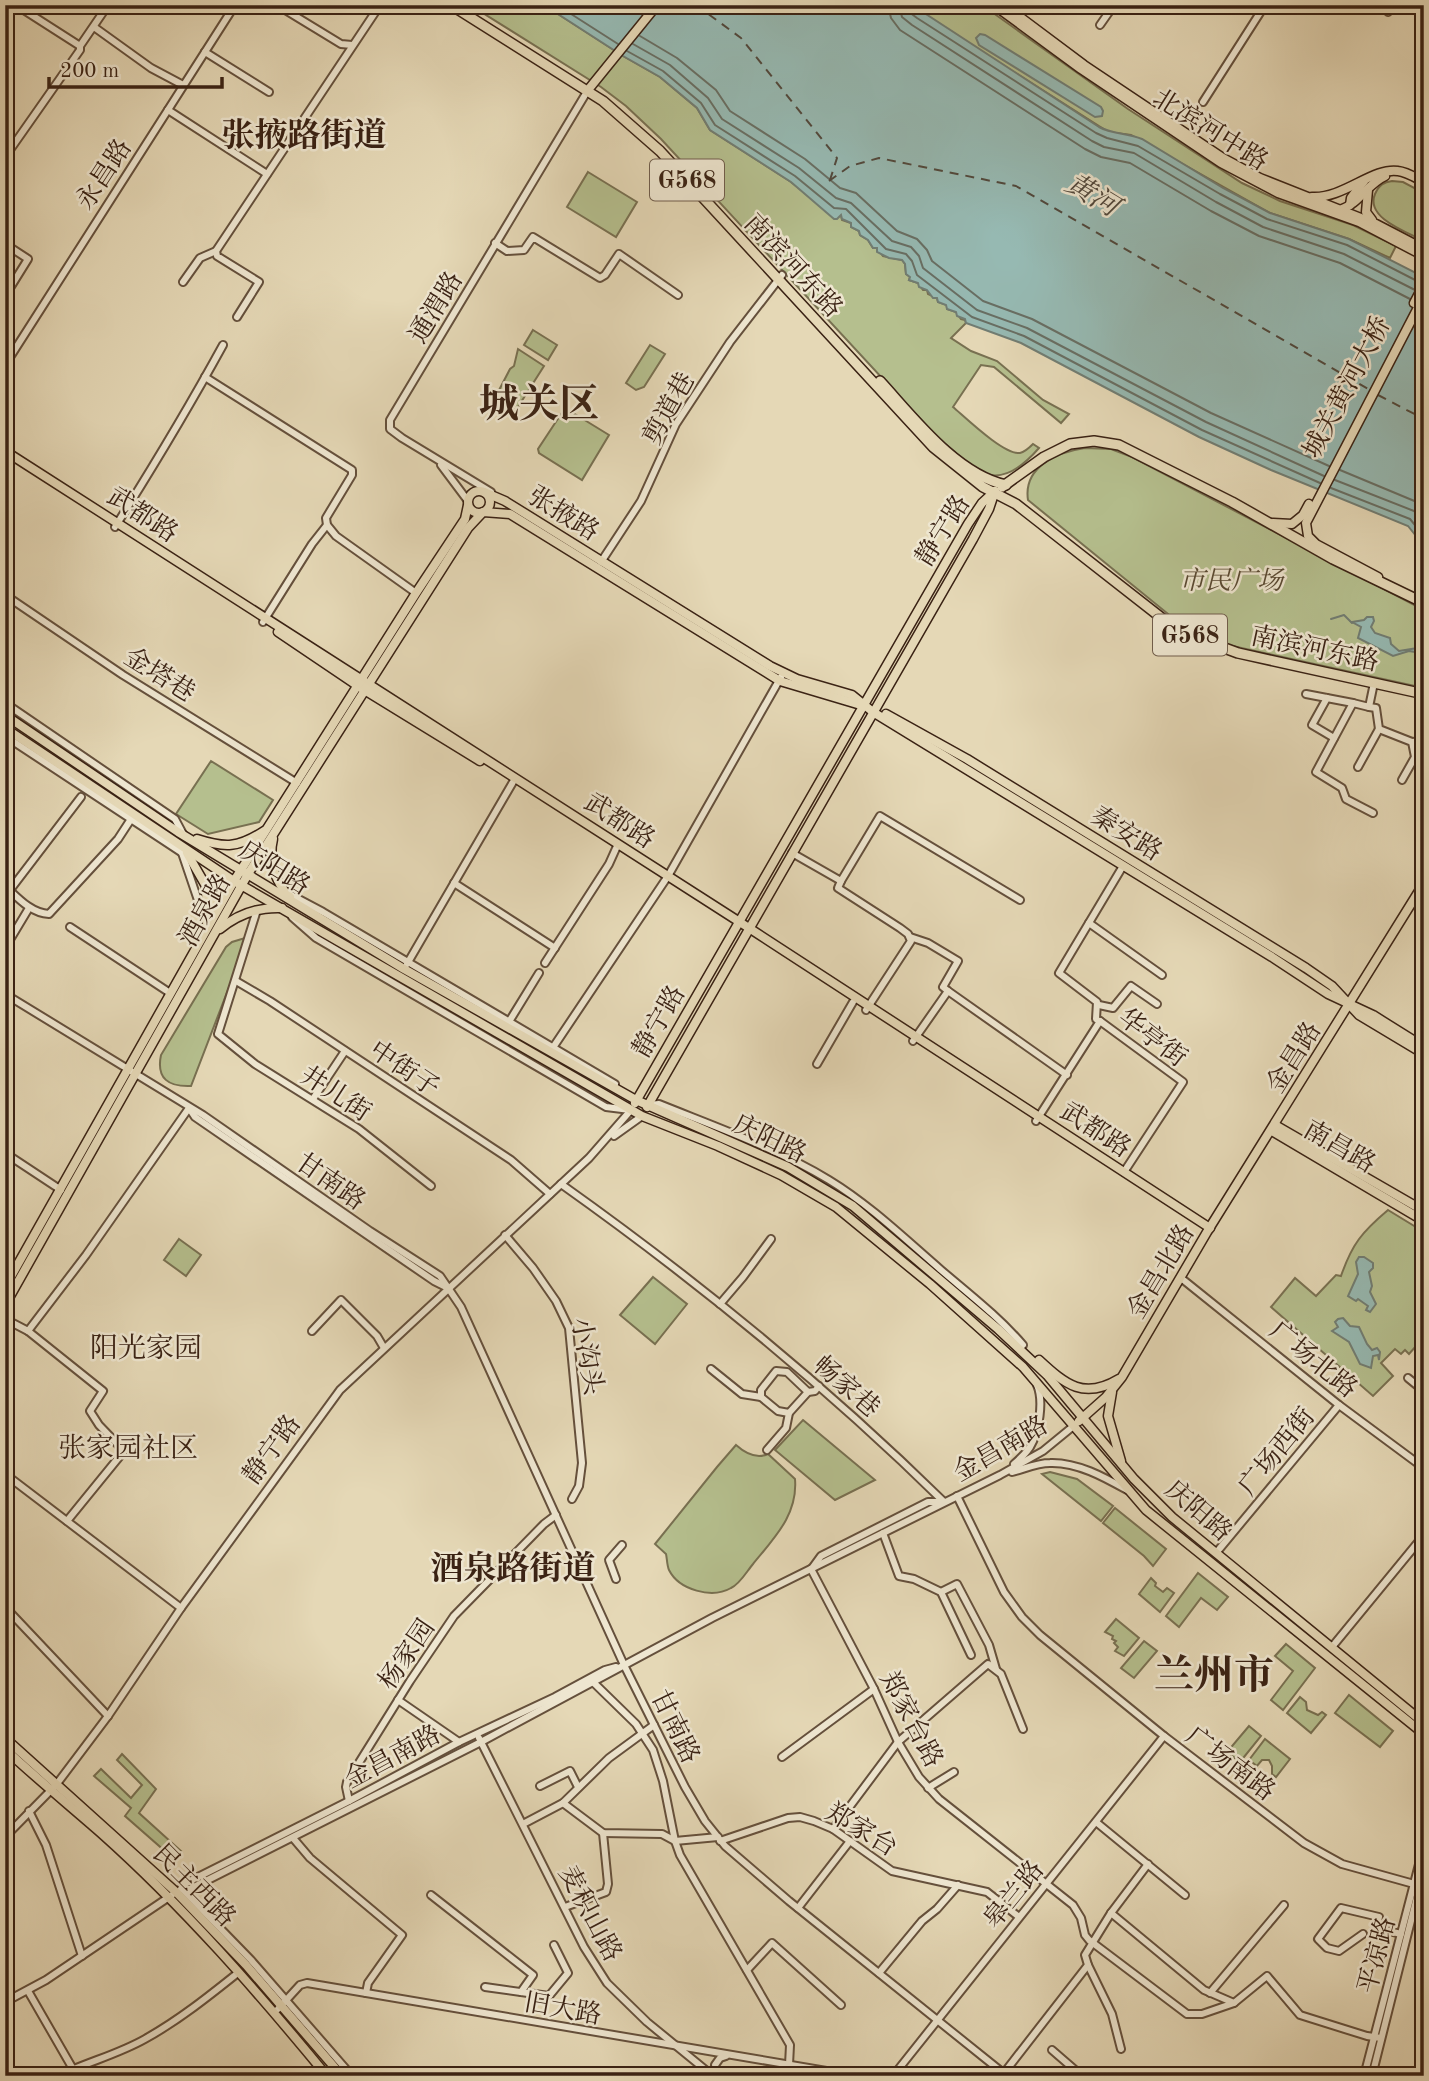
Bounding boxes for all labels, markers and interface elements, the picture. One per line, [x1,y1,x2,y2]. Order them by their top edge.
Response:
scale bar [49,46,222,90]
text: 200 m [60,61,119,82]
street label: 北滨河中路 [1148,84,1273,176]
district label: 张掖路街道 [222,117,387,154]
street label: 永昌路 [71,134,137,215]
road number: G568 [650,160,724,200]
water label: 黄河 [1060,168,1128,226]
street label: 南滨河东路 [739,209,848,323]
street label: 通渭路 [404,267,468,348]
street label: 城关黄河大桥 [1298,312,1396,463]
street label: 剪道巷 [638,368,700,449]
district label: 城关区 [479,383,599,427]
street label: 张掖路 [523,480,604,546]
street label: 武都路 [102,482,183,548]
street label: 静宁路 [910,490,975,571]
park label: 市民广场 [1179,567,1285,595]
road number: G568 [1153,614,1227,656]
street label: 南滨河东路 [1248,622,1381,676]
street label: 金塔巷 [119,642,200,707]
street label: 武都路 [579,788,660,854]
street label: 秦安路 [1086,801,1167,866]
street label: 庆阳路 [234,835,315,900]
street label: 酒泉路 [174,870,236,951]
street label: 静宁路 [627,981,690,1062]
street label: 华亭街 [1113,1002,1193,1072]
street label: 金昌路 [1261,1017,1326,1098]
street label: 中街子 [364,1035,445,1102]
street label: 井儿街 [295,1061,376,1127]
street label: 武都路 [1055,1097,1136,1163]
street label: 庆阳路 [728,1109,811,1169]
street label: 南昌路 [1299,1115,1380,1178]
street label: 甘南路 [290,1148,370,1216]
street label: 金昌北路 [1122,1220,1200,1323]
street label: 小沟头 [566,1315,608,1397]
street label: 广场北路 [1264,1316,1363,1403]
district label: 阳光家园 [90,1333,202,1364]
street label: 畅家巷 [808,1351,885,1423]
street label: 广场西街 [1233,1402,1320,1501]
street label: 静宁路 [238,1410,306,1489]
street label: 金昌南路 [948,1411,1053,1487]
district label: 张家园社区 [58,1433,198,1464]
street label: 庆阳路 [1160,1475,1237,1547]
district label: 酒泉路街道 [431,1550,596,1587]
street label: 杨家园 [373,1614,440,1695]
district label: 兰州市 [1154,1653,1274,1698]
street label: 郑家台路 [874,1667,949,1772]
street label: 甘南路 [645,1685,705,1768]
street label: 金昌南路 [340,1720,445,1794]
street label: 广场南路 [1180,1721,1280,1806]
street label: 郑家台 [821,1797,903,1862]
street label: 民主西路 [148,1839,241,1932]
street label: 皋兰路 [978,1855,1049,1934]
street label: 麦积山路 [553,1861,627,1966]
street label: 平凉路 [1353,1914,1401,1997]
street label: 旧大路 [522,1988,604,2030]

